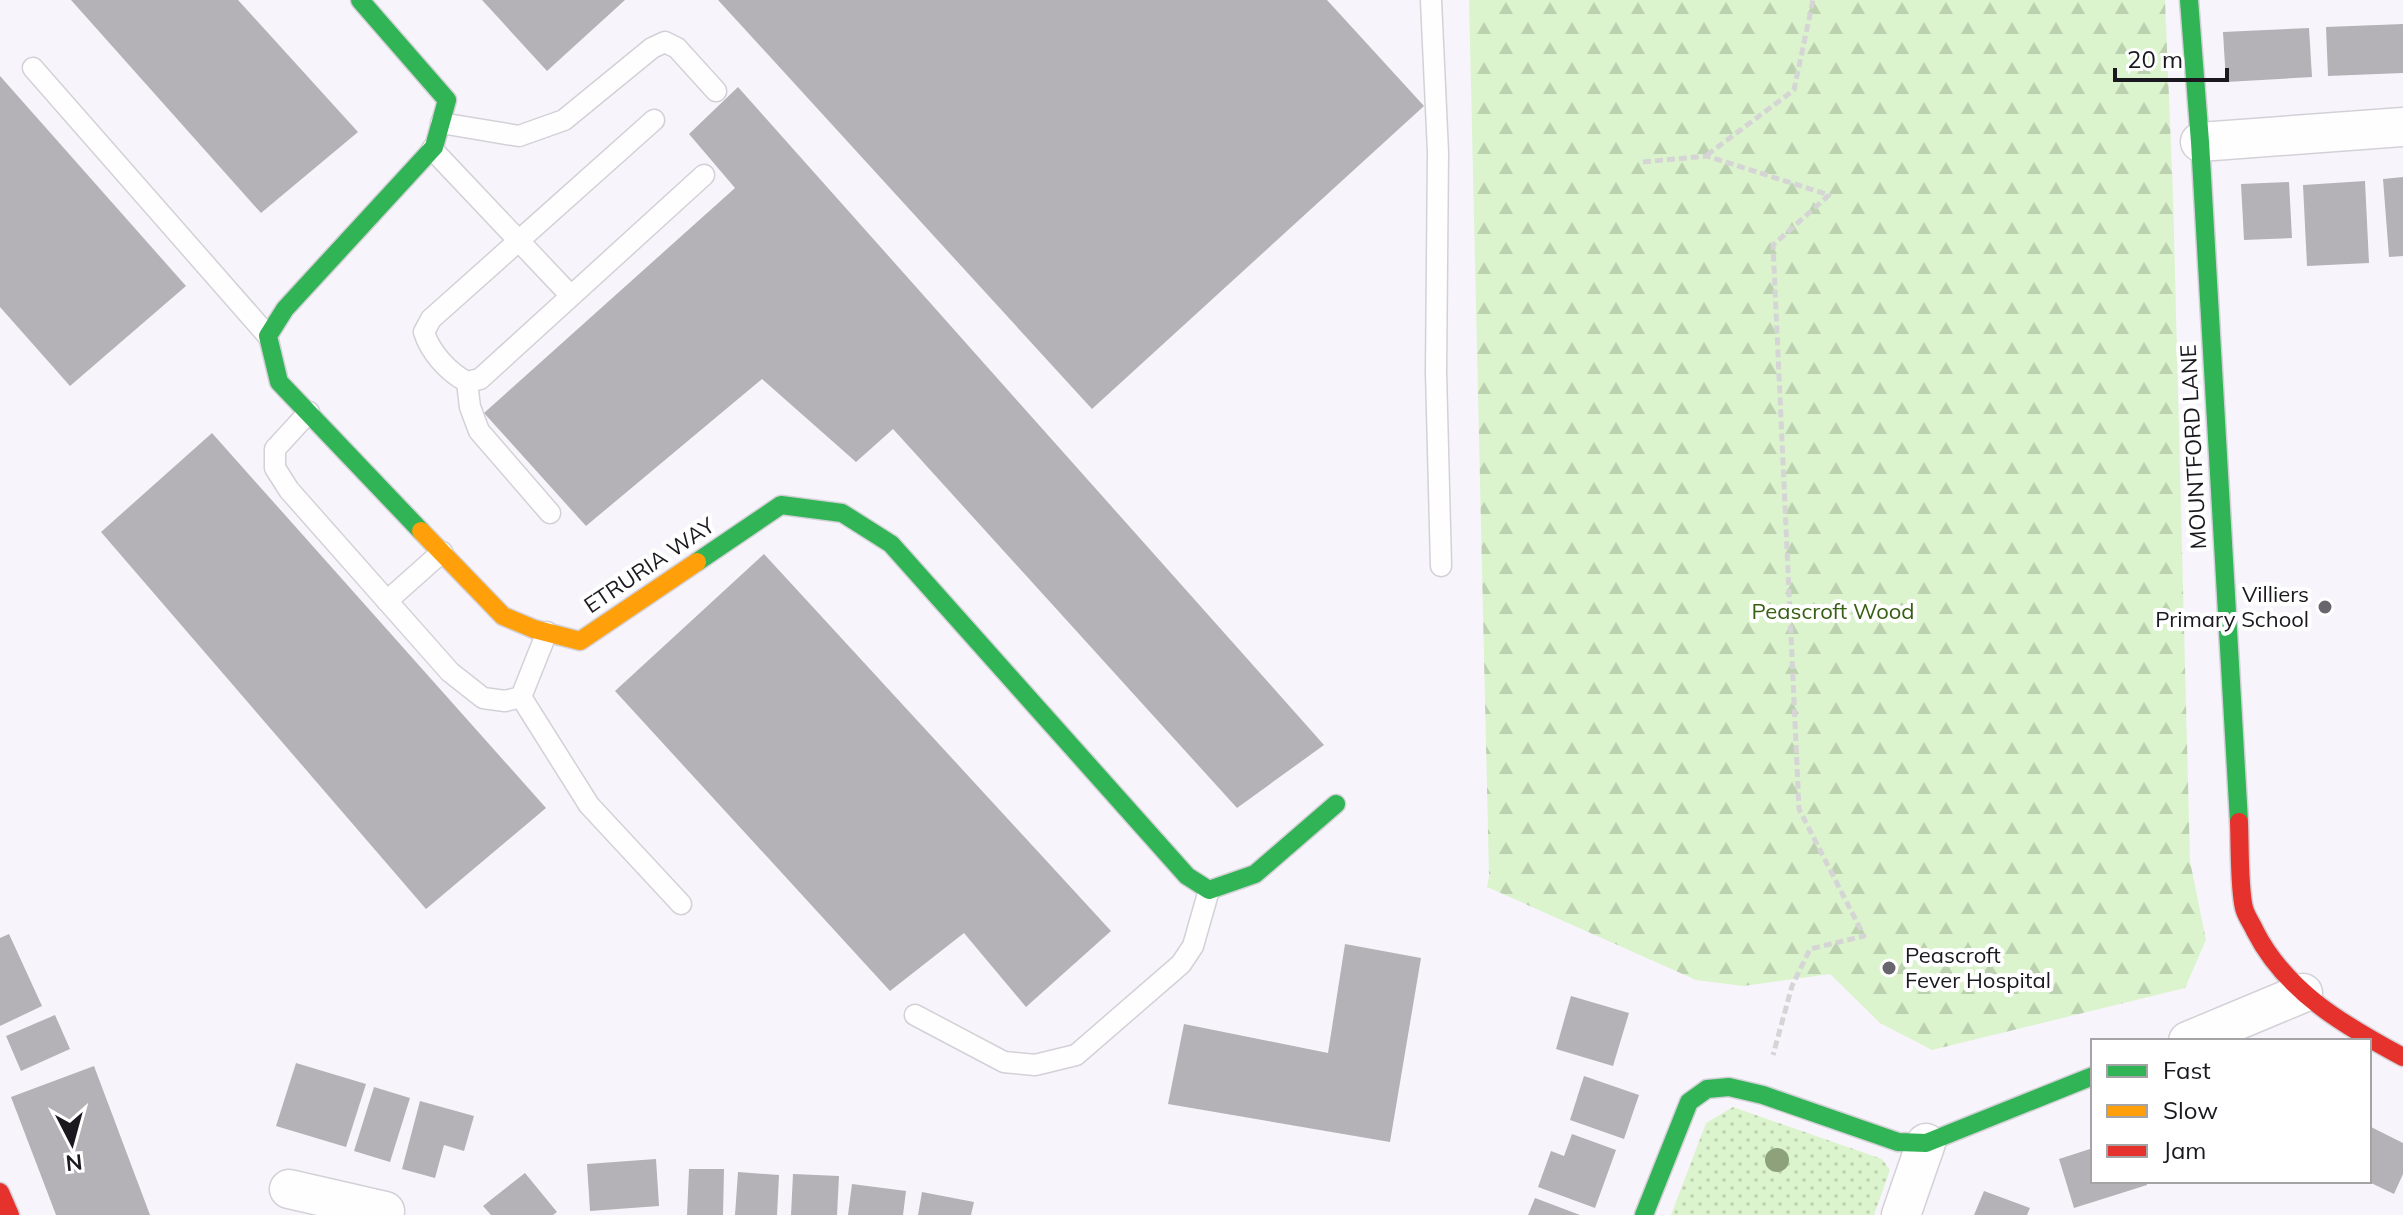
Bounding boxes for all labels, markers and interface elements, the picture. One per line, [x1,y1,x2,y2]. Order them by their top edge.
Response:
scale bar [2115,32,2227,82]
text: 20 m [2127,44,2183,74]
street label: MOUNTFORD LANE [2174,344,2212,550]
street label: ETRURIA WAY [578,511,720,619]
place label: Villiers Primary School [2155,580,2309,633]
park label: Peascroft Wood [1752,597,1914,625]
marker: Villiers Primary School [2316,598,2334,616]
place label: Peascroft Fever Hospital [1905,941,2051,994]
marker: Peascroft Fever Hospital [1880,959,1898,977]
legend [2091,1039,2371,1183]
text: Fast [2163,1055,2211,1085]
text: Slow [2163,1095,2218,1125]
north arrow [32,1103,112,1183]
text: Jam [2163,1135,2206,1165]
text: N [64,1148,84,1178]

